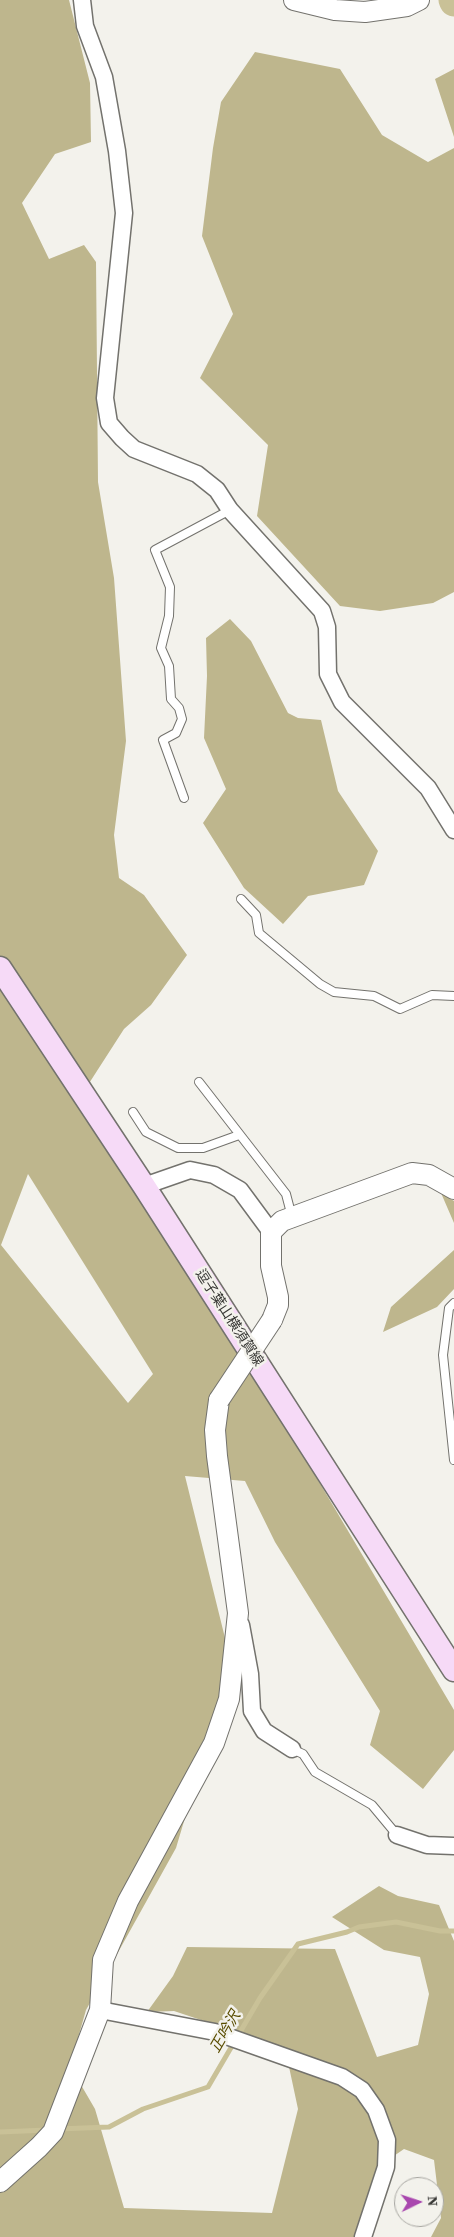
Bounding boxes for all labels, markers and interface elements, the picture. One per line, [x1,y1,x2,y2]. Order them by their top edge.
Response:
street label: 逗子葉山横須賀線 [191,1266,267,1370]
water label: 正吟沢 [207,2008,245,2056]
north arrow [394,2177,444,2227]
text: N [423,2195,443,2207]

